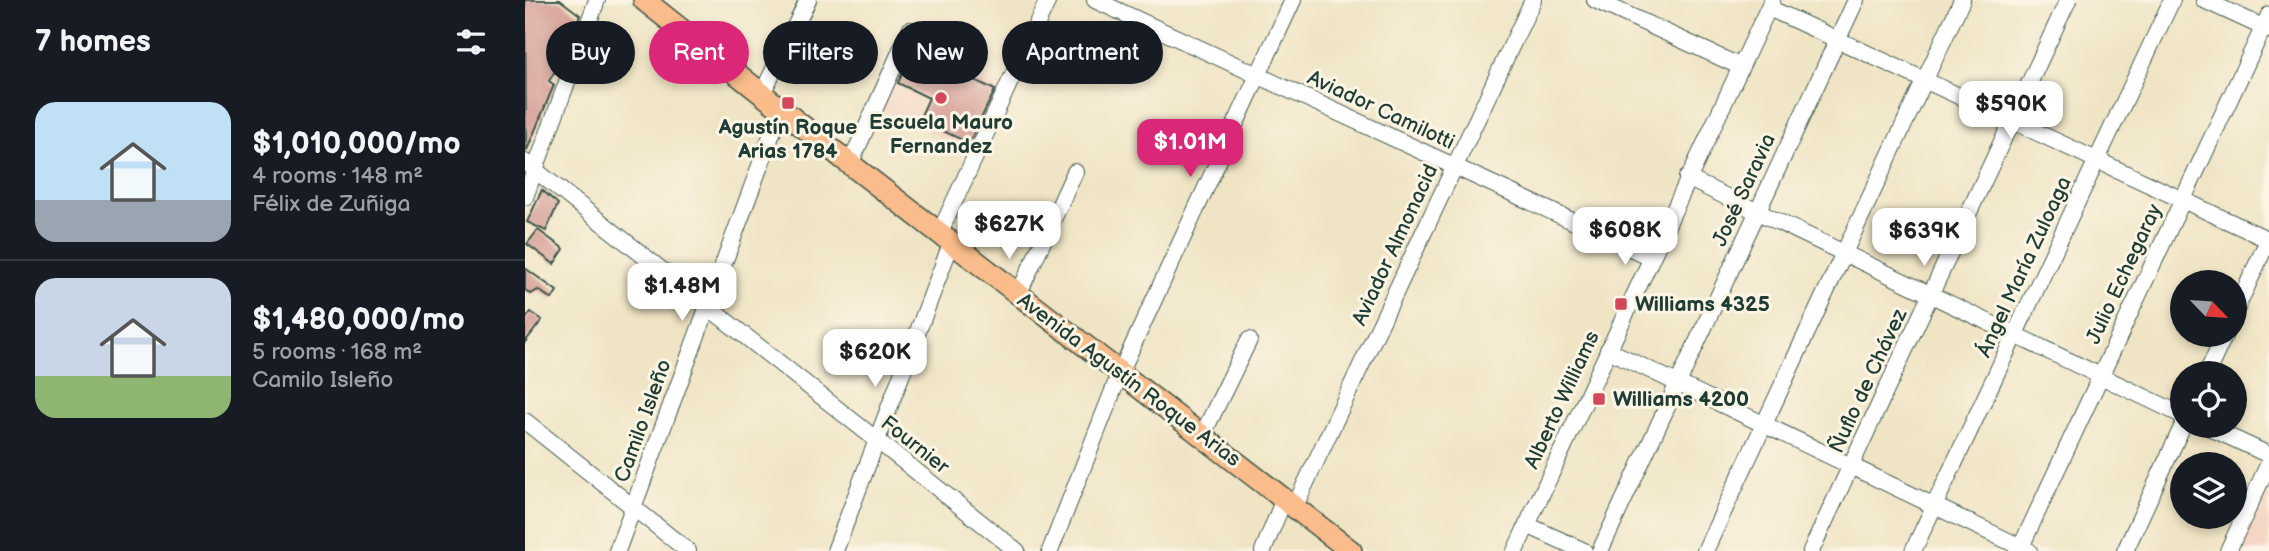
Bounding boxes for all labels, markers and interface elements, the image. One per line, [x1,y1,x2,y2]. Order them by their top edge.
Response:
chip: Buy [546,21,635,84]
chip: Rent [649,21,749,84]
chip: Filters [763,21,878,84]
chip: New [892,21,988,84]
chip: Apartment [1002,21,1163,84]
icon: filters [452,23,490,61]
text: 7 homes [35,24,151,60]
street label: Aviador Camilotti [1303,65,1459,155]
pin: $590K [1962,82,2060,141]
marker: Escuela Mauro Fernandez [933,90,949,106]
text: $590K [1975,90,2047,118]
marker: Agustín Roque Arias 1784 [780,95,796,111]
place label: Escuela Mauro Fernandez [869,110,1013,159]
place label: Agustín Roque Arias 1784 [718,115,857,164]
pin: $1.01M [1133,120,1247,179]
text: $1,010,000/mo [252,126,461,162]
text: $1.01M [1153,128,1227,156]
icon: home [91,130,175,214]
street label: José Saravia [1707,130,1781,250]
street label: Aviador Almonacid [1347,160,1443,330]
text: 4 rooms · 148 m² [252,162,423,190]
street label: Ángel María Zuloaga [1971,173,2077,361]
text: Félix de Zuñiga [252,190,411,218]
street label: Julio Echegaray [2081,200,2168,348]
pin: $627K [960,202,1058,261]
pin: $608K [1576,208,1674,267]
pin: $639K [1875,208,1973,268]
text: $627K [974,210,1044,238]
text: $608K [1589,216,1661,244]
text: $639K [1888,217,1960,245]
pin: $1.48M [625,264,739,323]
north arrow [2170,270,2247,346]
map controls [2170,270,2247,529]
text: $1.48M [643,272,721,300]
street label: Avenida Agustín Roque Arias [1012,288,1246,472]
place label: Williams 4325 [1635,292,1770,317]
marker: Williams 4325 [1613,296,1629,312]
text: $1,480,000/mo [252,302,465,338]
street label: Ñuflo de Chávez [1824,304,1913,457]
icon: home [91,306,175,390]
street label: Alberto Williams [1519,327,1605,473]
pin: $620K [826,330,924,389]
text: 5 rooms · 168 m² [252,338,422,366]
text: $620K [839,338,911,366]
street label: Camilo Isleño [609,356,677,486]
button: locate [2170,361,2247,438]
text: Camilo Isleño [252,366,393,394]
place label: Williams 4200 [1613,387,1749,412]
marker: Williams 4200 [1591,391,1607,407]
street label: Fournier [876,411,954,480]
button: layers [2170,452,2247,529]

